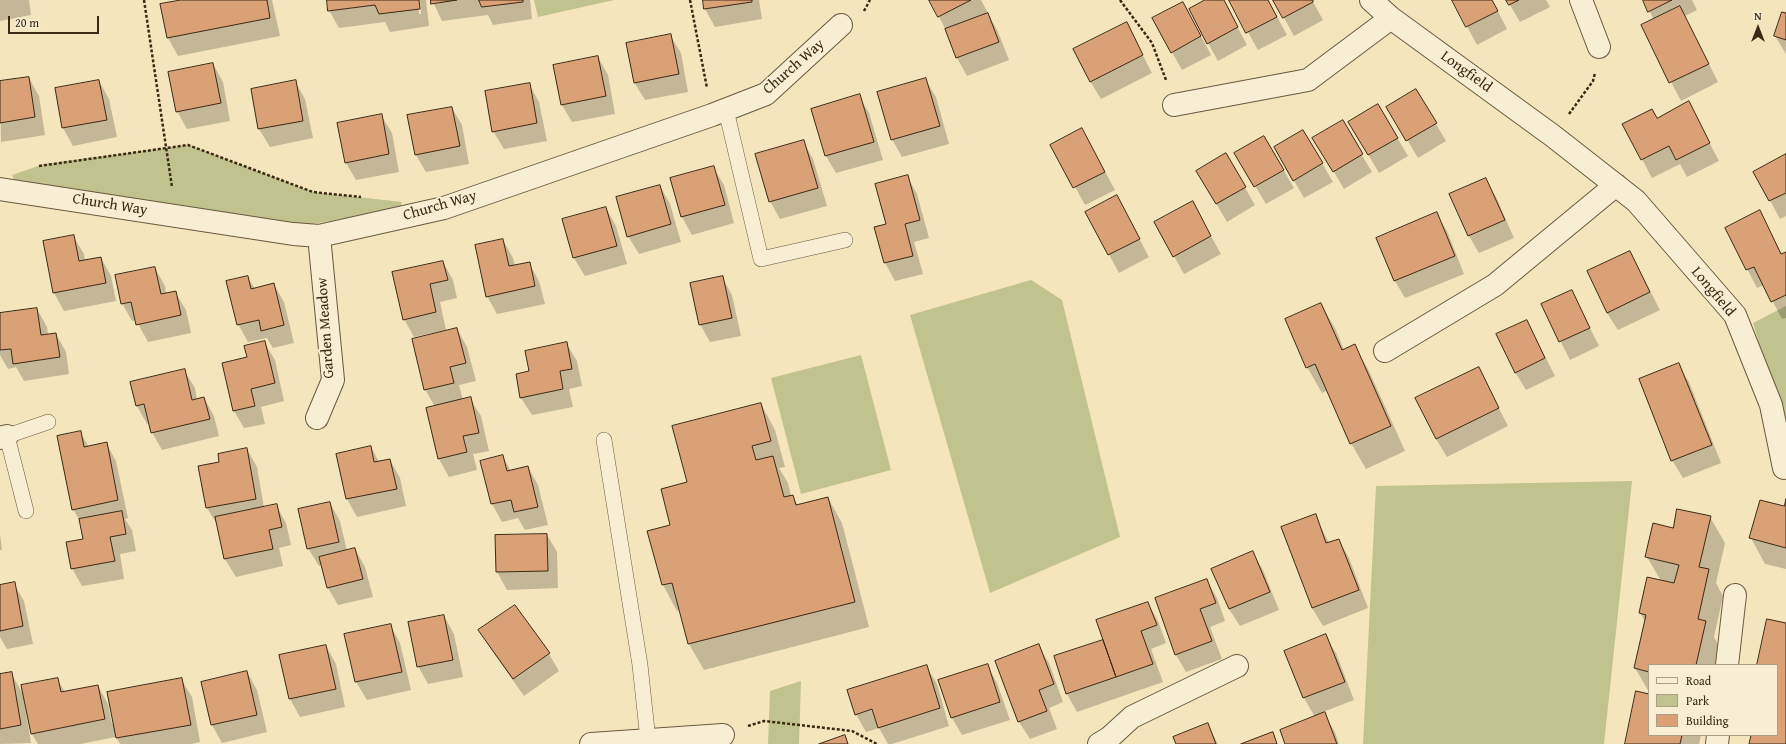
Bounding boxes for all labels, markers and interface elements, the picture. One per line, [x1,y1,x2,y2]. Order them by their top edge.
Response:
scale bar [10,8,101,34]
north arrow [1738,8,1778,48]
text: N [1754,8,1762,24]
text: 20 m [15,14,39,31]
street label: Church Way [760,35,828,99]
street label: Longfield [1437,47,1495,97]
street label: Church Way [401,187,479,225]
street label: Church Way [71,190,149,220]
street label: Longfield [1687,264,1739,320]
street label: Garden Meadow [313,277,339,379]
legend [1648,664,1778,736]
text: Road [1686,672,1711,689]
text: Park [1686,692,1709,709]
text: Building [1686,712,1729,729]

